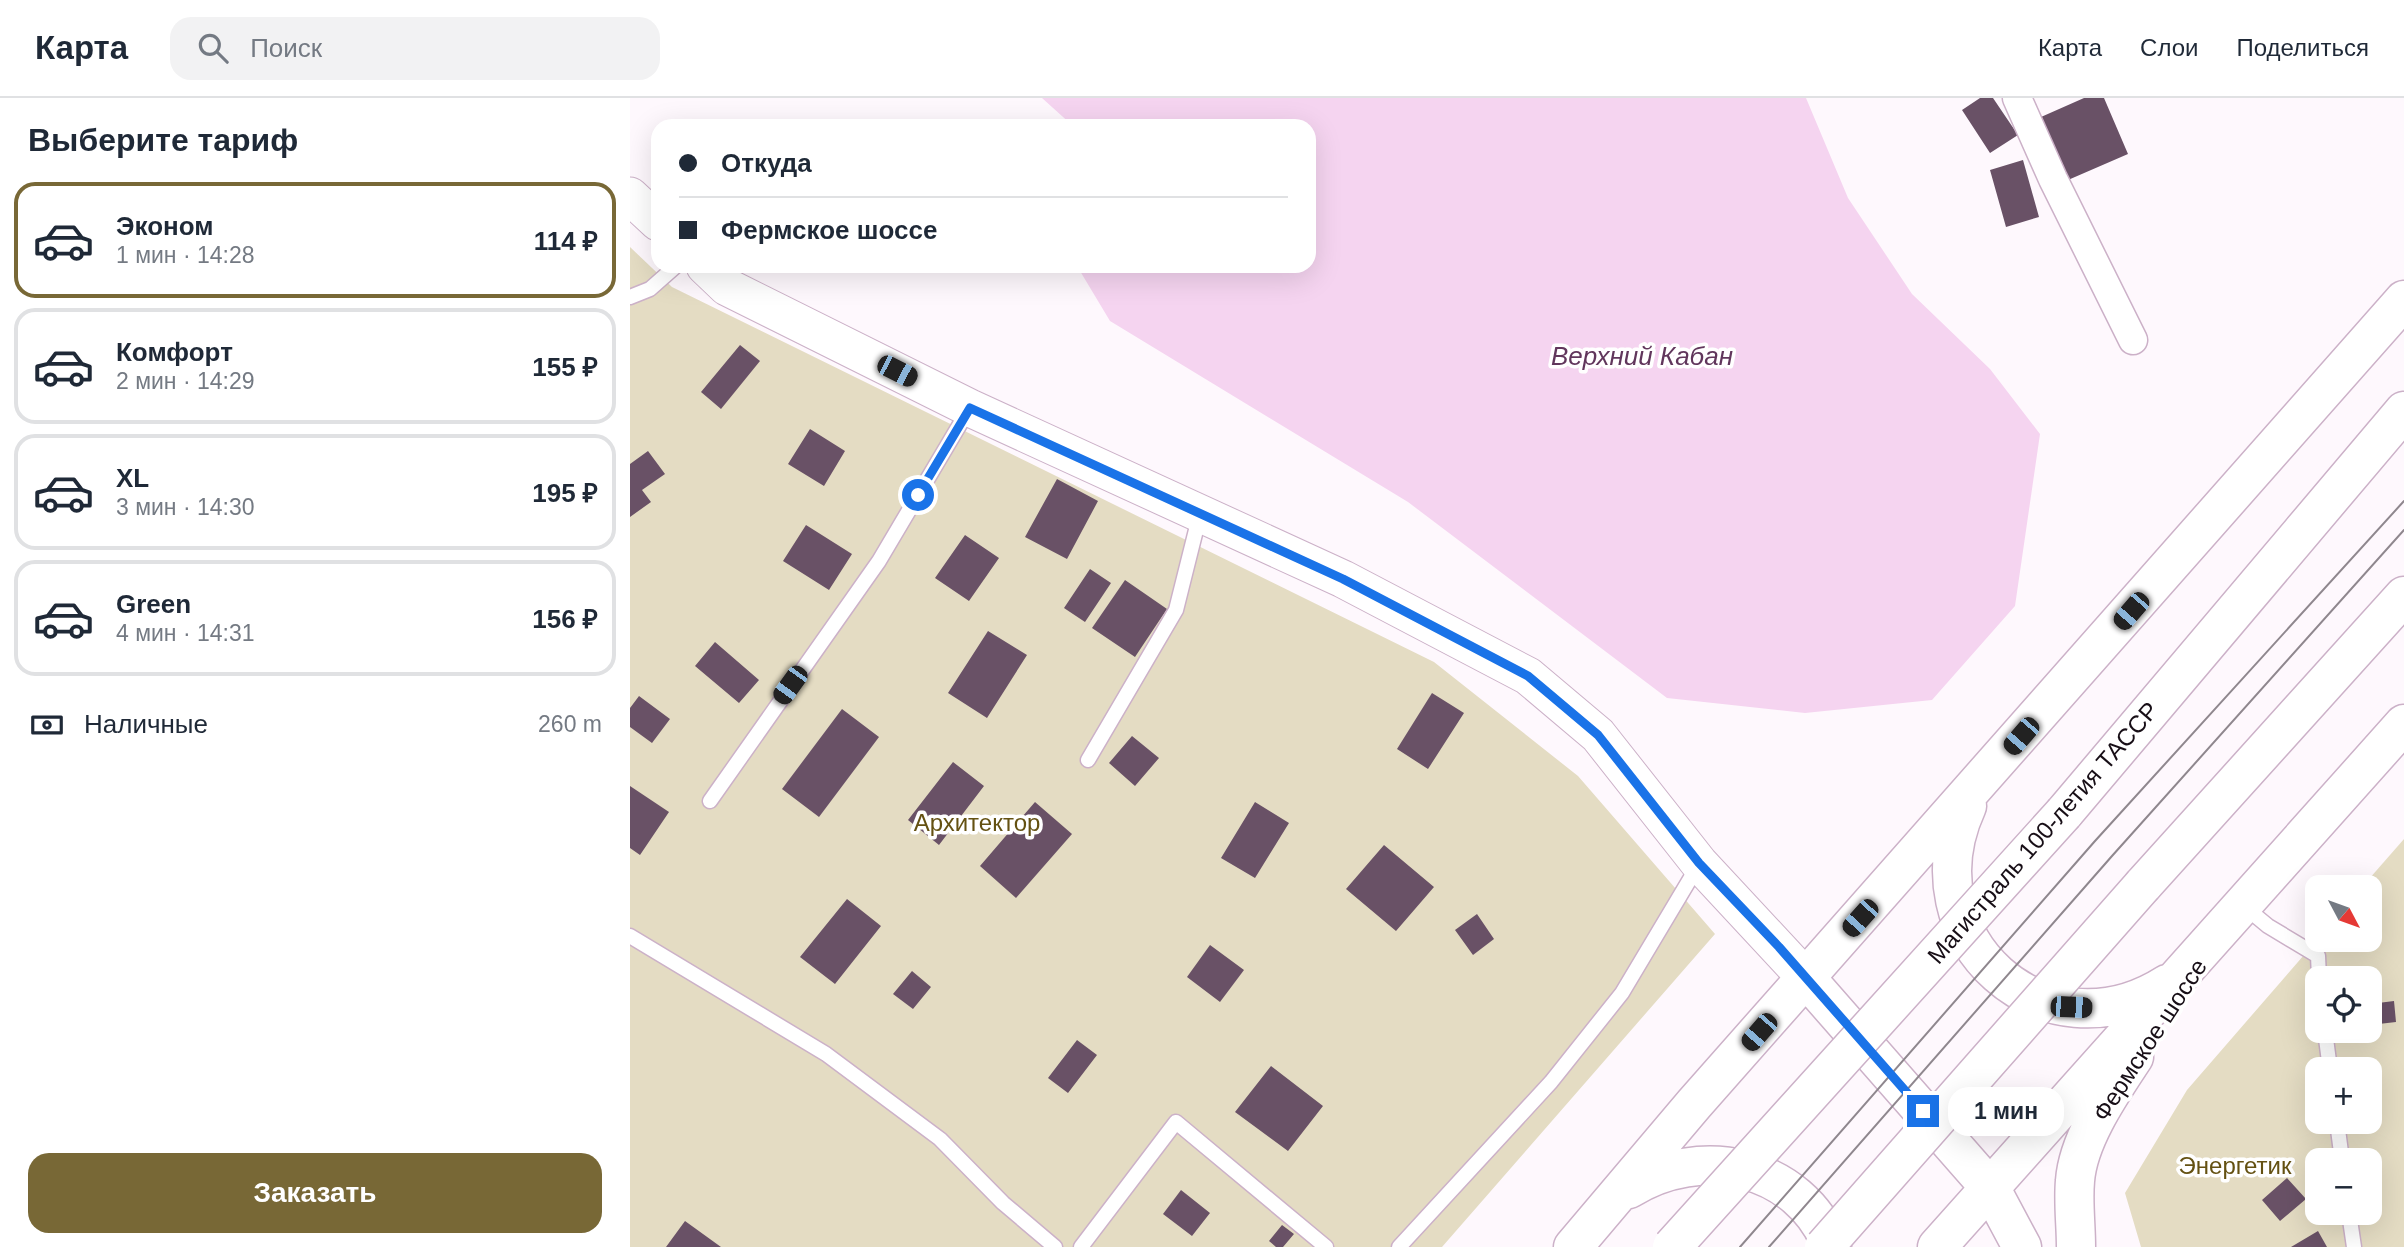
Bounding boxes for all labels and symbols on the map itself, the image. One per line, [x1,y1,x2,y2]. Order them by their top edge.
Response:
water label: Верхний Кабан [1551,341,1733,371]
car [874,352,921,390]
route start [902,479,934,511]
car [2110,588,2153,634]
car [770,662,811,708]
street label: Магистраль 100-летия ТАССР [1922,697,2163,969]
car [2000,713,2043,759]
park label: Архитектор [914,809,1040,836]
north arrow [2305,875,2382,952]
car [1839,895,1882,941]
street label: Фермское шоссе [2087,954,2212,1126]
car [2050,996,2093,1018]
car [1738,1009,1781,1055]
callout: 1 мин [1948,1086,2063,1136]
route end [1907,1095,1939,1127]
park label: Энергетик [2179,1152,2292,1179]

